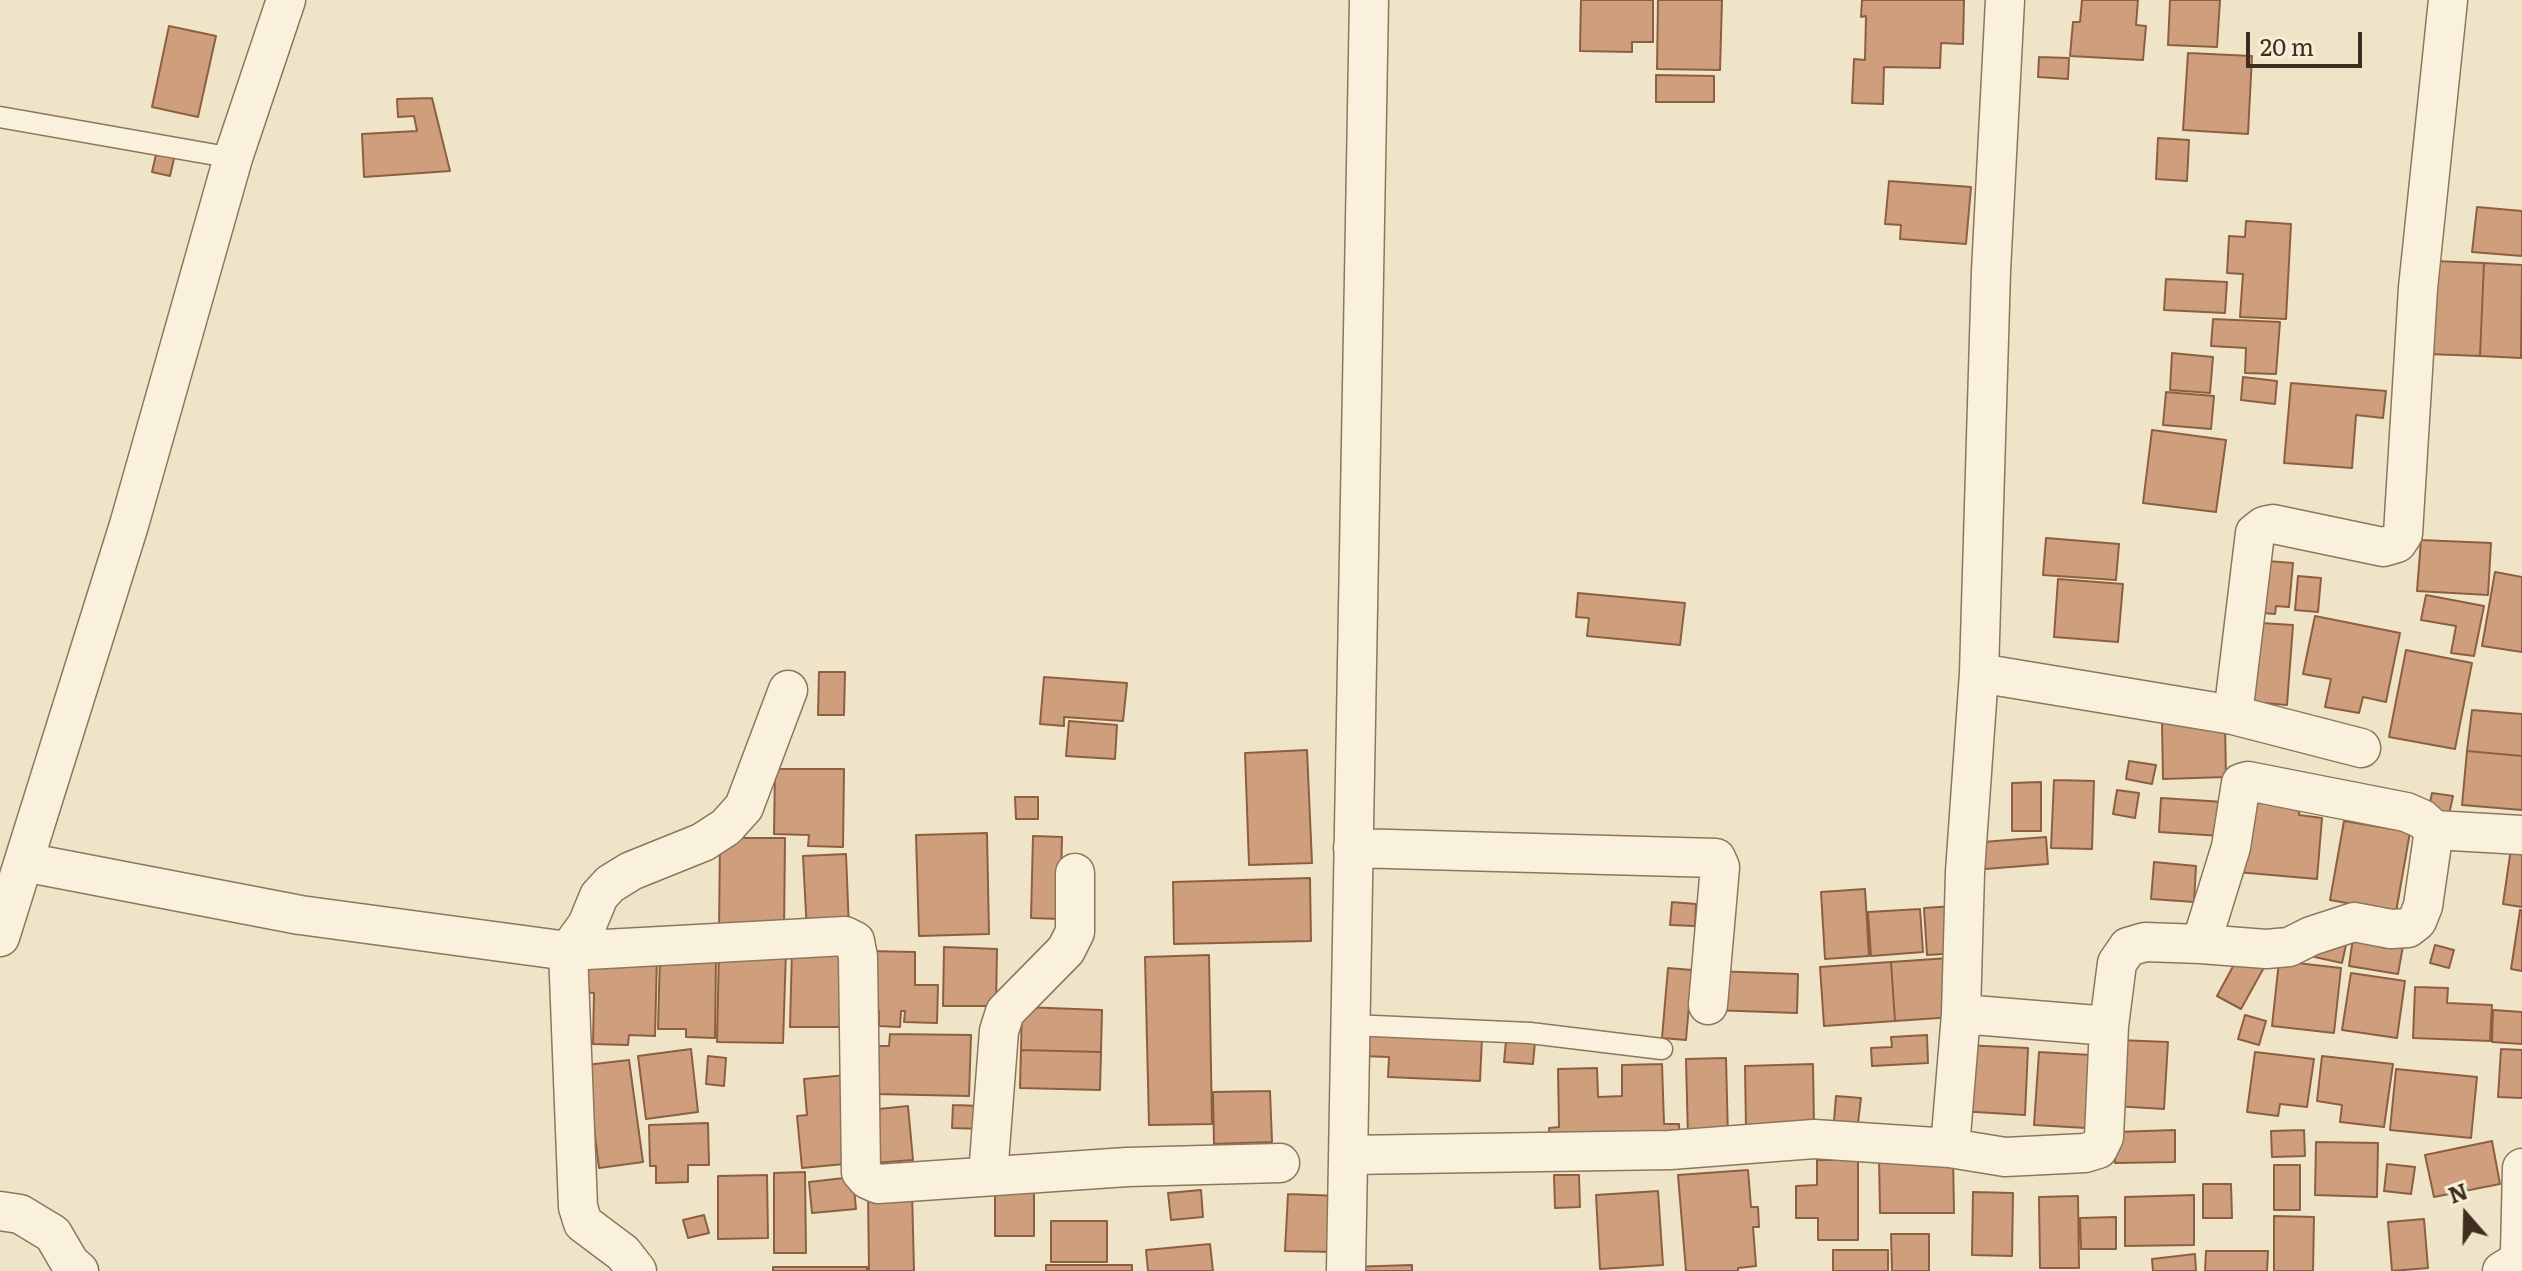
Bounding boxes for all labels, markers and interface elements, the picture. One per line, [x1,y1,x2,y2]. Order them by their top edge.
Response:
scale bar [2250,16,2366,66]
text: 20 m [2260,28,2314,63]
text: N [2443,1173,2472,1211]
north arrow [2426,1175,2506,1255]

